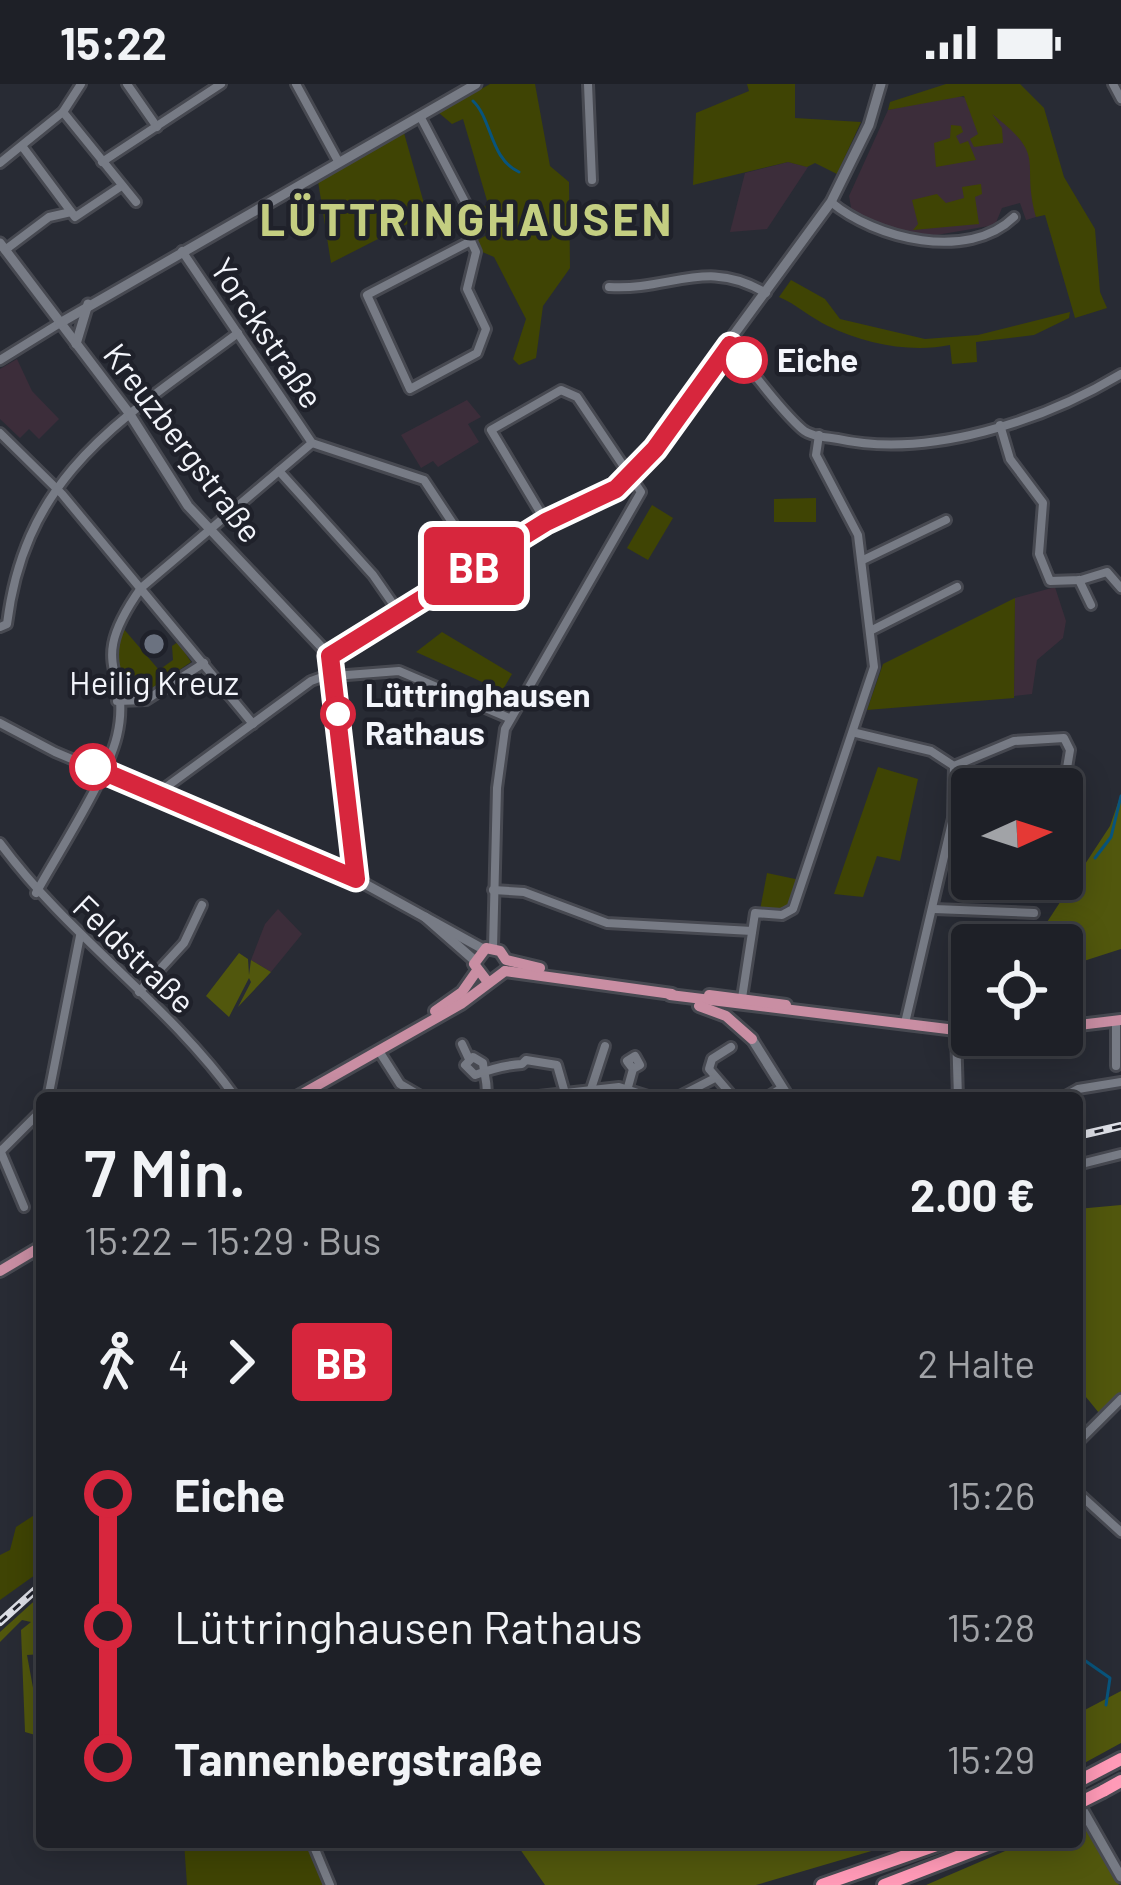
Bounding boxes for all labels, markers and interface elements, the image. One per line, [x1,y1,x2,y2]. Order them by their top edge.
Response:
text: 15:22 [60,15,167,69]
district label: LÜTTRINGHAUSEN [260,191,674,245]
street label: Yorckstraße [203,250,333,415]
street label: Kreuzbergstraße [96,335,272,550]
marker: Eiche [722,338,766,382]
place label: Eiche [777,339,858,379]
line badge: BB [420,527,528,605]
text: BB [448,541,500,591]
marker: Heilig Kreuz [141,631,167,657]
place label: Heilig Kreuz [69,662,239,702]
place label: Lüttringhausen Rathaus [365,674,591,752]
marker: Lüttringhausen Rathaus [322,698,354,730]
unlabelled marker [71,745,115,789]
north arrow [951,768,1083,900]
map controls [951,768,1083,1056]
street label: Feldstraße [66,886,204,1021]
button: locate [951,924,1083,1056]
text: 7 Min. [84,1131,247,1210]
text: 2.00 € [910,1167,1035,1221]
text: 15:22 – 15:29 · Bus [84,1216,381,1263]
icon: walk [84,1329,150,1395]
icon: forward [208,1329,274,1395]
text: BB [316,1337,368,1387]
text: 4 [168,1339,190,1386]
text: 2 Halte [917,1339,1035,1386]
text: Eiche [174,1467,285,1521]
text: 15:26 [947,1471,1035,1518]
text: Lüttringhausen Rathaus [174,1599,643,1653]
text: 15:28 [947,1603,1035,1650]
text: Tannenbergstraße [174,1731,542,1785]
text: 15:29 [947,1735,1035,1782]

